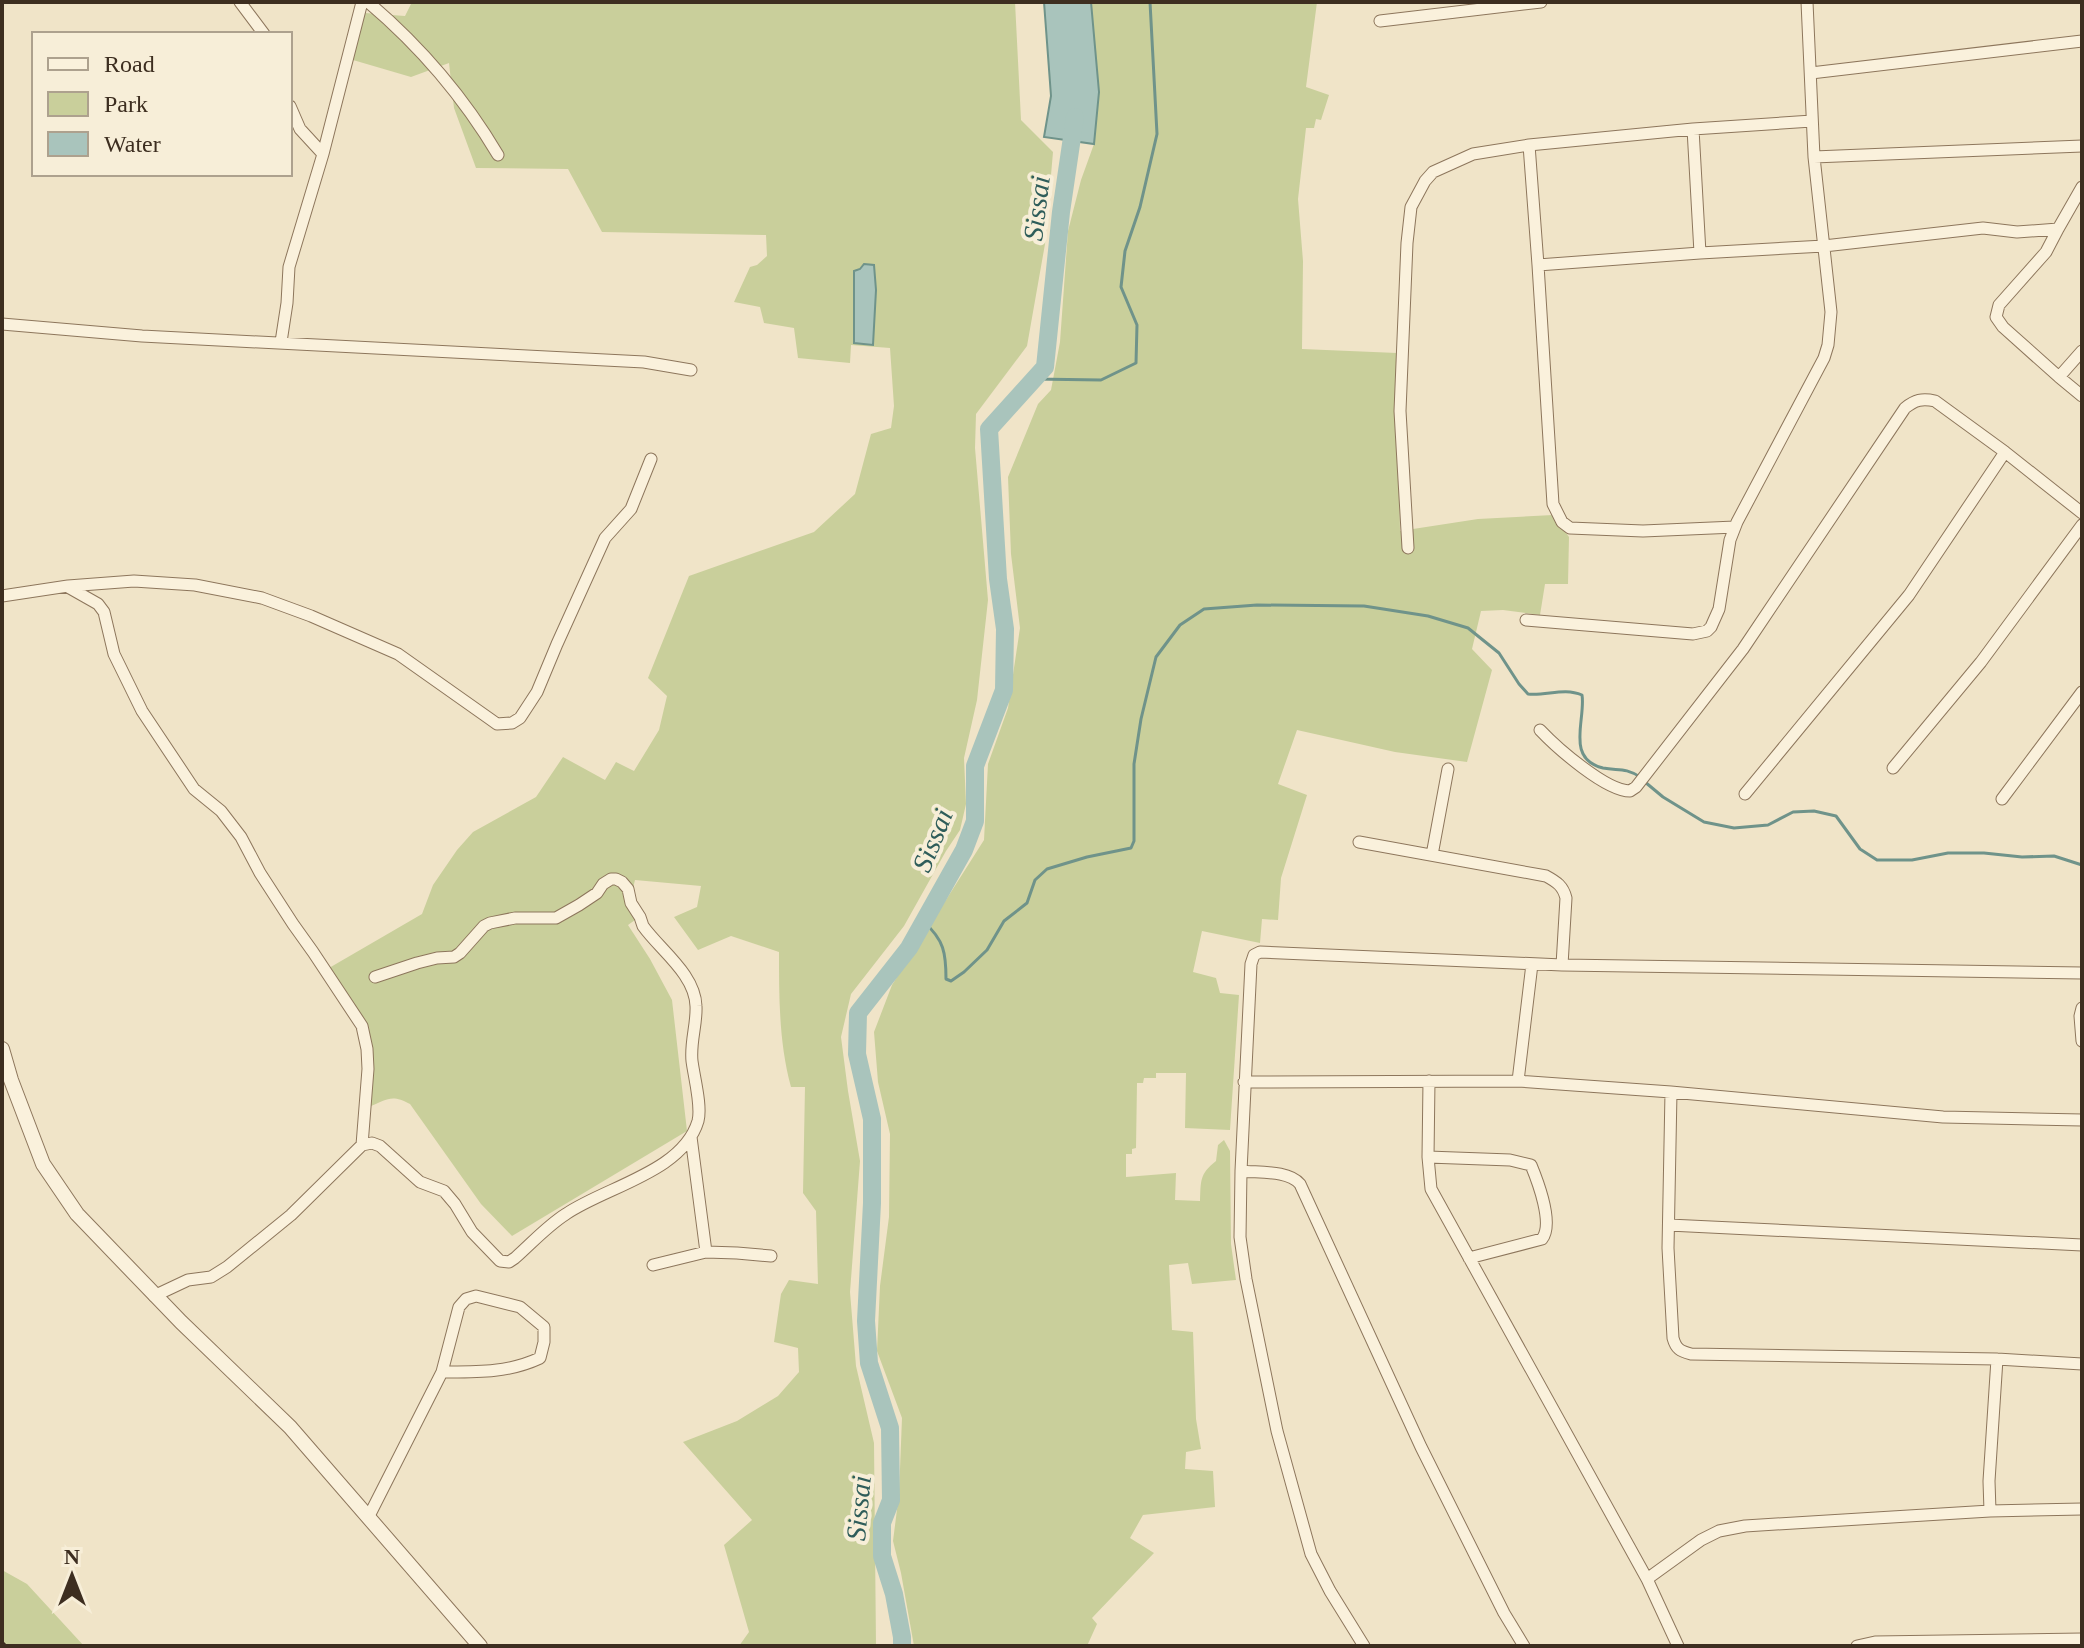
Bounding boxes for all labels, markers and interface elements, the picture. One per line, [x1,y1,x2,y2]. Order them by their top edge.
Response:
legend [32,32,292,176]
text: Road [104,51,155,77]
text: Park [104,91,148,117]
text: Water [104,131,161,157]
water label: Sissai [1017,174,1056,242]
water label: Sissai [906,804,959,876]
water label: Sissai [840,1474,877,1542]
north arrow [32,1536,112,1616]
text: N [64,1544,80,1569]

